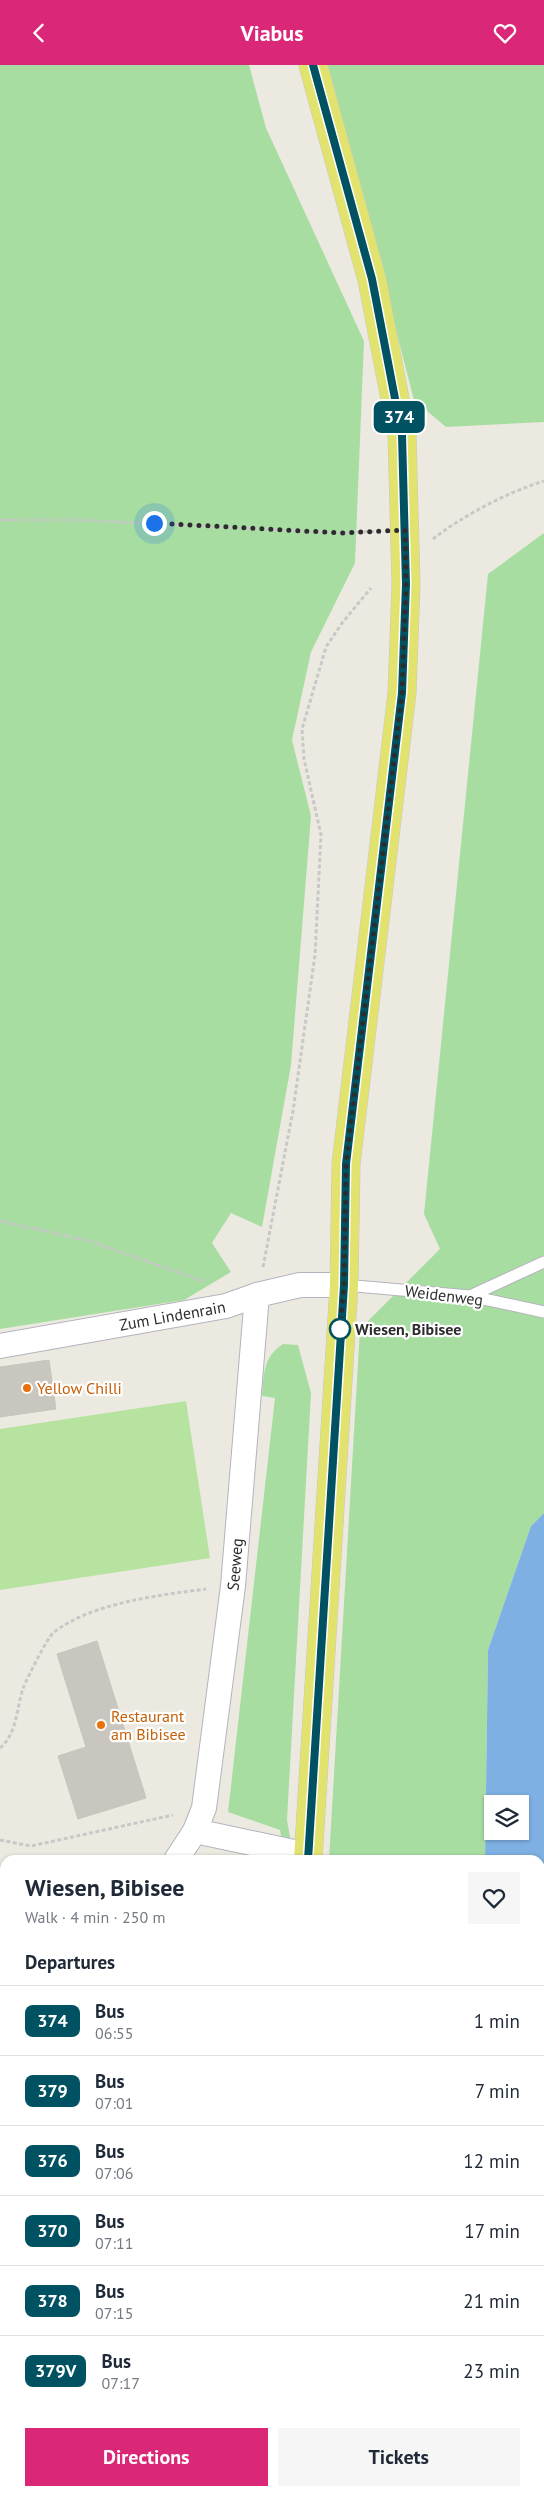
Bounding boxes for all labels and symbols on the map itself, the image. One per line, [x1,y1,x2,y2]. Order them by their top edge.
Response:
line badge: 374 [370,401,428,433]
your location [142,511,167,536]
street label: Weidenweg [404,1280,484,1310]
street label: Zum Lindenrain [118,1296,227,1335]
marker: Wiesen, Bibisee [329,1318,351,1340]
place label: Wiesen, Bibisee [355,1319,461,1339]
place label: Yellow Chilli [37,1378,122,1398]
marker: Yellow Chilli [21,1382,33,1394]
street label: Seeweg [222,1537,247,1592]
place label: Restaurant am Bibisee [111,1706,186,1744]
marker: Restaurant am Bibisee [95,1719,107,1731]

